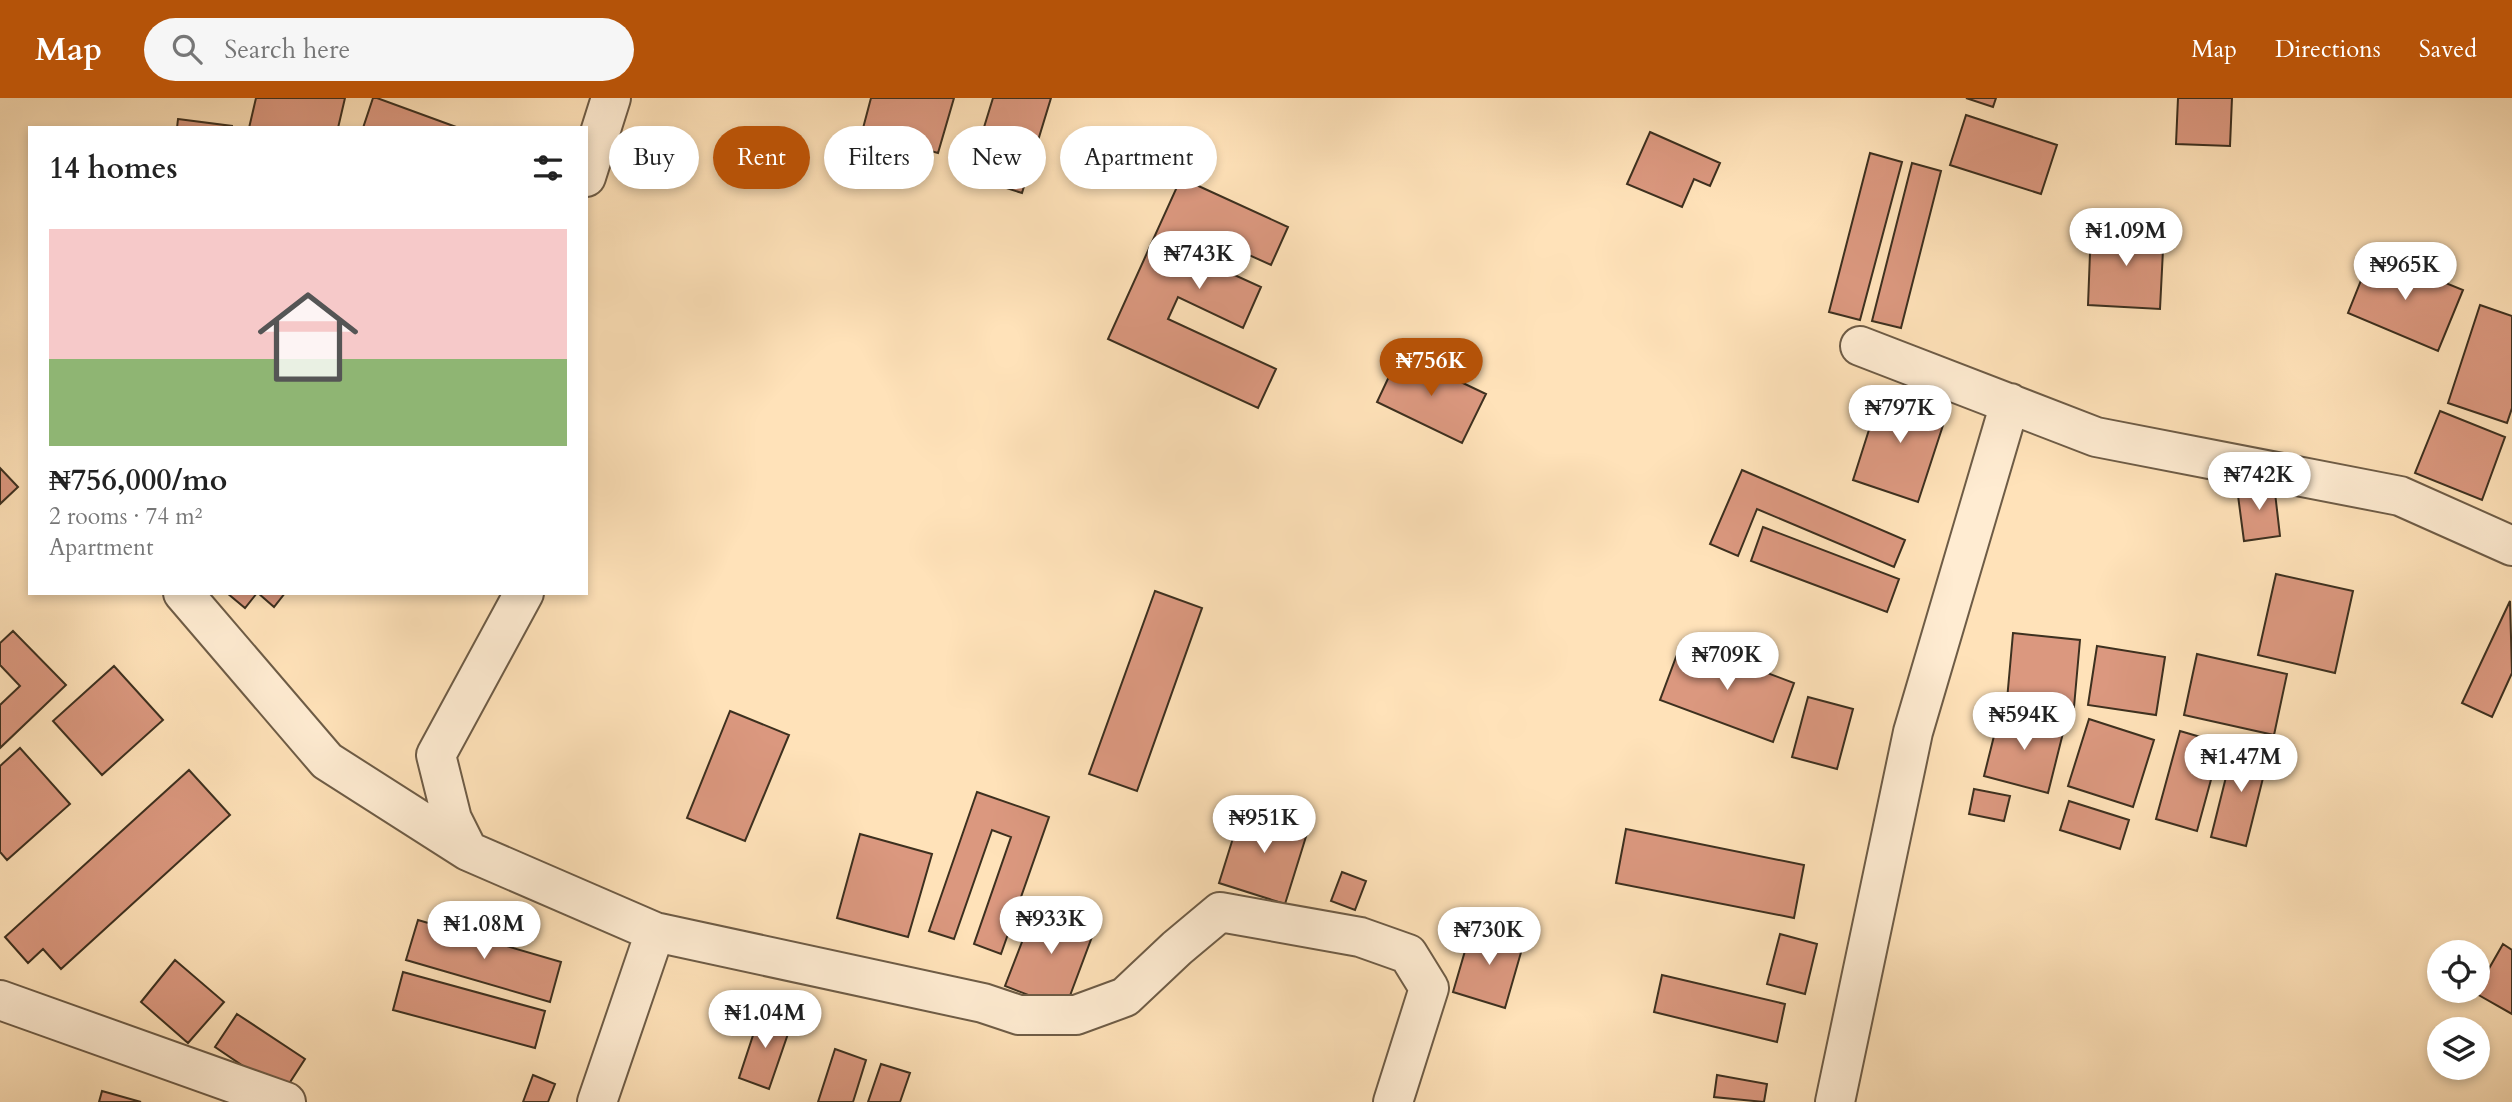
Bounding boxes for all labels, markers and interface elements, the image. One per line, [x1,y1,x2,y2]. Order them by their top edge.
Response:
search box [144,18,634,81]
text: Map [35,27,102,72]
icon: search [168,30,206,68]
text: Search here [224,32,350,67]
text: Map [2191,33,2237,66]
text: Directions [2275,33,2381,66]
text: Saved [2419,33,2477,66]
chip: Buy [609,126,699,189]
chip: Rent [713,126,810,189]
chip: Filters [824,126,934,189]
chip: New [948,126,1046,189]
chip: Apartment [1060,126,1217,189]
text: 14 homes [49,148,178,189]
icon: filters [529,149,567,187]
pin: ₦1.09M [2069,208,2183,268]
text: ₦1.09M [2086,215,2166,246]
pin: ₦743K [1150,232,1248,291]
text: ₦743K [1164,238,1234,269]
pin: ₦965K [2356,242,2454,302]
text: ₦965K [2370,249,2440,280]
icon: home [245,274,371,400]
pin: ₦756K [1382,338,1480,398]
text: ₦756K [1396,345,1466,376]
pin: ₦797K [1851,386,1949,445]
text: ₦797K [1865,392,1935,423]
pin: ₦742K [2210,452,2308,512]
text: ₦742K [2224,459,2294,490]
text: ₦756,000/mo [49,460,227,501]
text: 2 rooms · 74 m² [49,501,202,532]
text: Apartment [49,532,153,563]
pin: ₦709K [1678,632,1776,692]
text: ₦709K [1692,639,1762,670]
pin: ₦594K [1975,692,2073,752]
text: ₦594K [1989,699,2059,730]
pin: ₦1.47M [2184,734,2298,794]
text: ₦1.47M [2201,741,2281,772]
pin: ₦951K [1215,796,1313,855]
text: ₦951K [1229,802,1299,833]
pin: ₦933K [1002,896,1100,956]
pin: ₦1.08M [427,902,541,961]
text: ₦933K [1016,903,1086,934]
text: ₦1.08M [444,908,524,939]
pin: ₦730K [1440,908,1538,967]
text: ₦730K [1454,914,1524,945]
map controls [2427,940,2490,1080]
button: locate [2427,940,2490,1003]
pin: ₦1.04M [708,990,822,1050]
text: ₦1.04M [725,997,805,1028]
button: layers [2427,1017,2490,1080]

